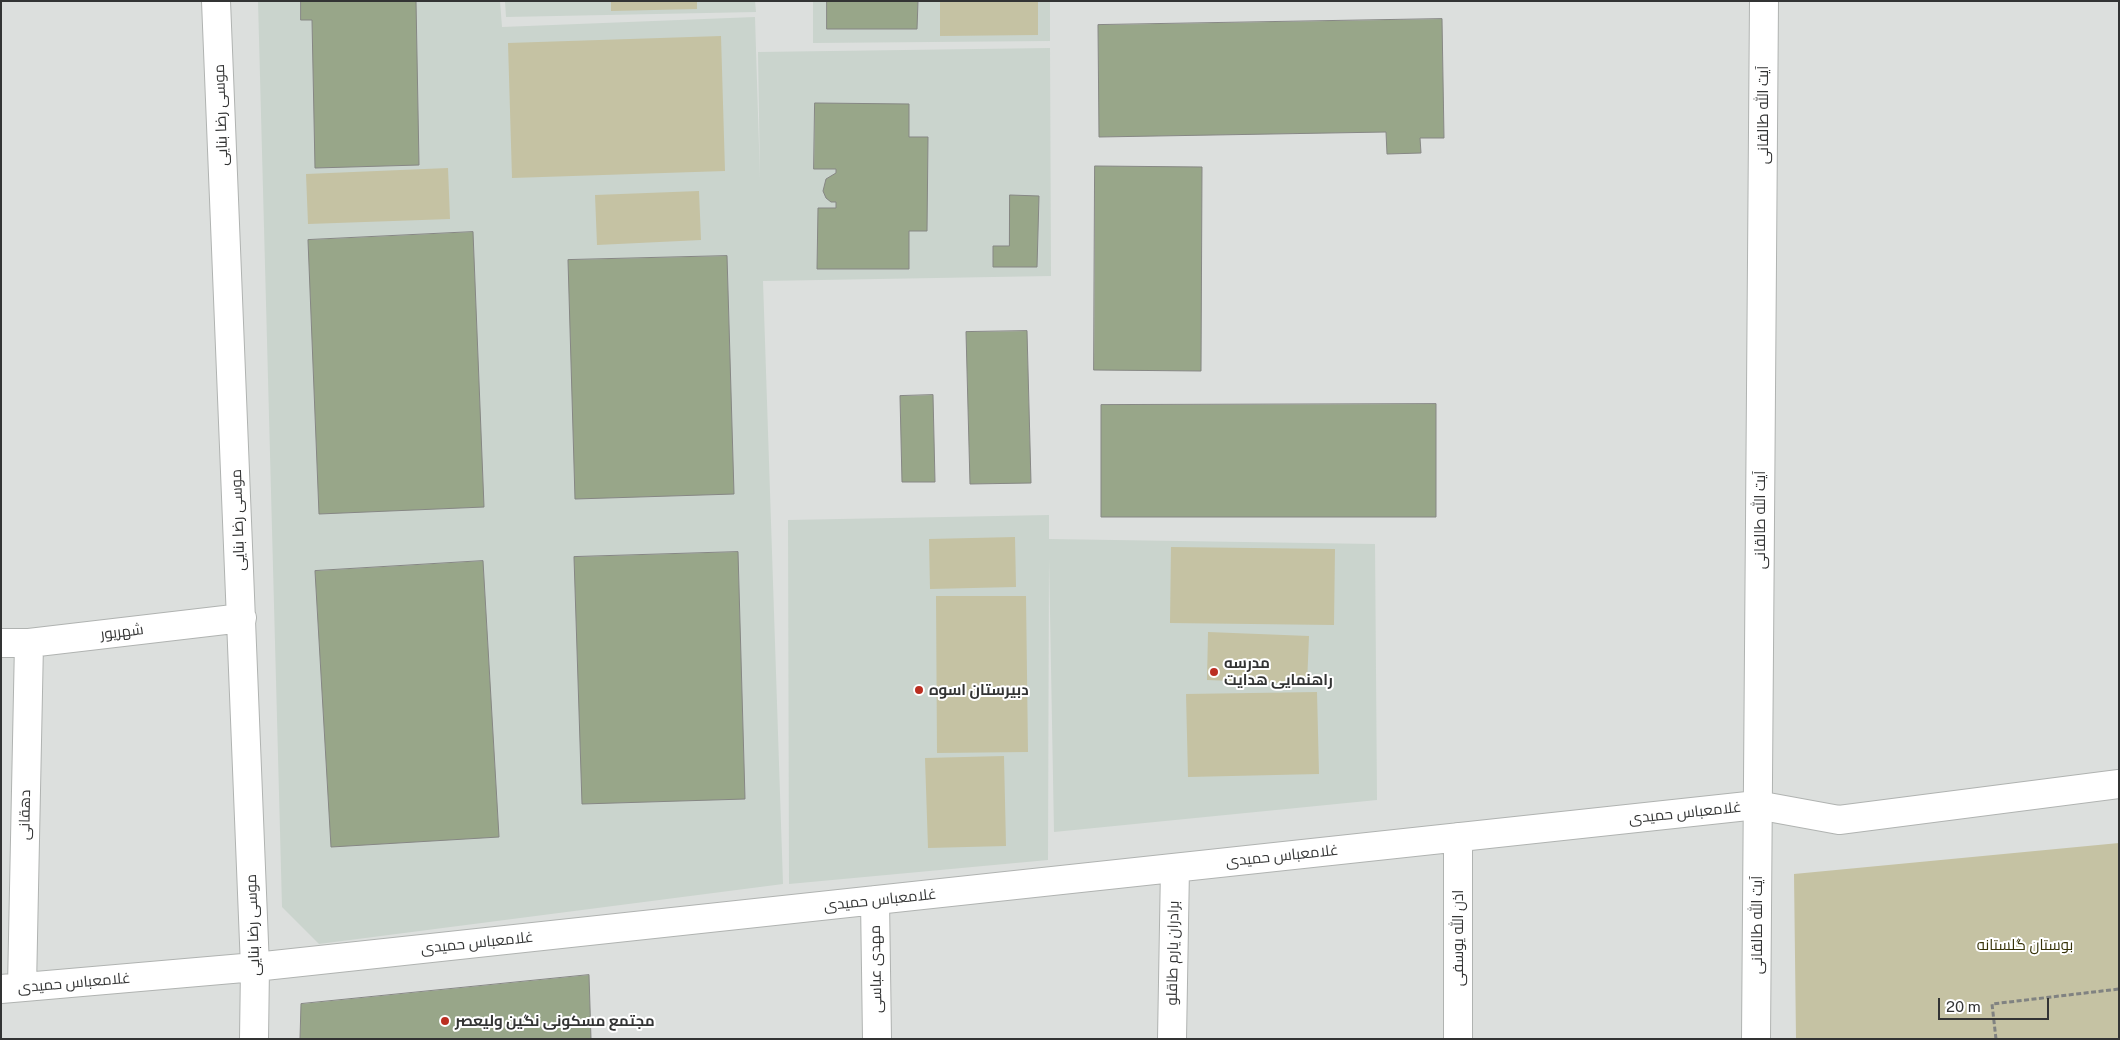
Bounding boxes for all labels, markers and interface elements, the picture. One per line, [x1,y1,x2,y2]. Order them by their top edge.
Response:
street label: موسی رضا بنایی [210,64,232,166]
street label: آیت الله طالقانی [1754,66,1772,164]
street label: موسی رضا بنایی [227,469,249,571]
street label: آیت الله طالقانی [1751,471,1769,569]
street label: شهریور [99,620,145,644]
place label: مدرسه راهنمایی هدایت [1224,654,1333,689]
marker: مدرسه راهنمایی هدایت [1208,666,1220,678]
place label: دبیرستان اسوه [929,681,1029,699]
marker: دبیرستان اسوه [913,684,925,696]
street label: دهقانی [16,790,34,840]
street label: غلامعباس حمیدی [1628,798,1742,828]
street label: غلامعباس حمیدی [1225,841,1339,871]
street label: موسی رضا بنایی [242,874,264,976]
street label: آیت الله طالقانی [1748,876,1766,974]
street label: غلامعباس حمیدی [823,885,937,915]
street label: اذن الله یوسفی [1449,890,1467,986]
street label: برادران یارم طاقلو [1163,900,1183,1006]
street label: مهدی عباسی [866,925,886,1013]
street label: غلامعباس حمیدی [420,928,534,958]
park label: بوستان گلستانه [1977,936,2073,954]
street label: غلامعباس حمیدی [17,969,131,997]
scale bar [1940,988,2051,1020]
text: 20 m [1946,998,1981,1015]
place label: مجتمع مسکونی نگین ولیعصر [455,1012,655,1030]
marker: مجتمع مسکونی نگین ولیعصر [439,1015,451,1027]

